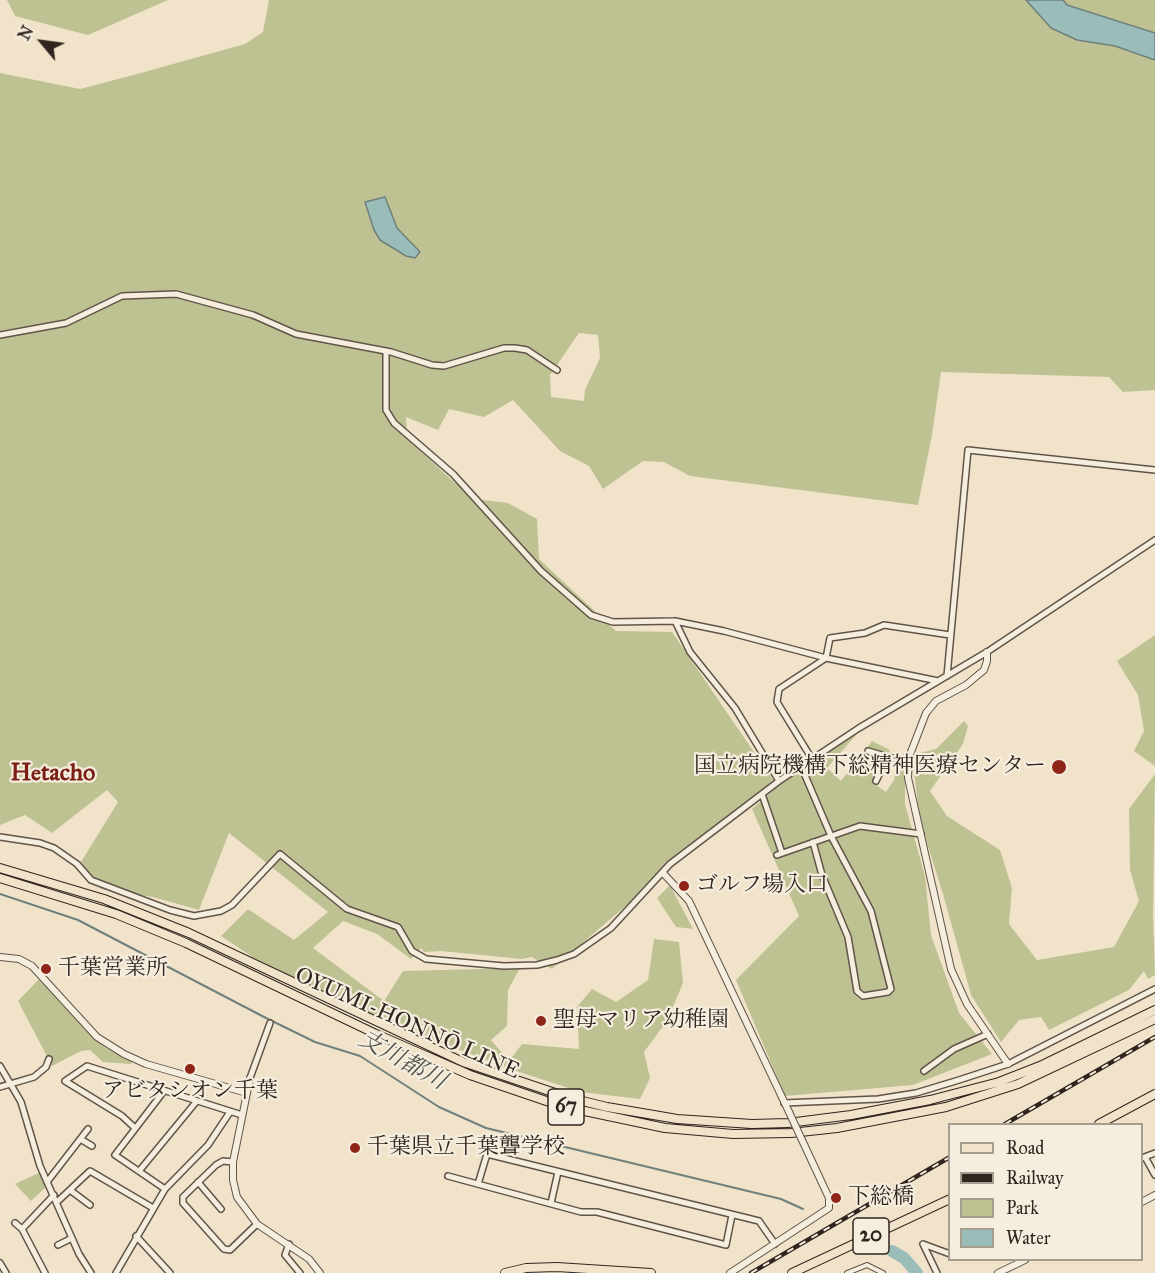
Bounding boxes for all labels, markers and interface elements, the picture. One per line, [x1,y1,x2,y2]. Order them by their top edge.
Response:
north arrow [12,12,72,72]
text: N [14,22,37,44]
place label: 国立病院機構下総精神医療センター [694,754,1046,780]
marker: 国立病院機構下総精神医療センター [1050,758,1068,776]
district label: Hetacho [11,760,95,788]
place label: ゴルフ場入口 [696,873,828,899]
marker: ゴルフ場入口 [677,879,691,893]
place label: 千葉営業所 [58,956,168,982]
marker: 千葉営業所 [39,962,53,976]
street label: OYUMI-HONNŌ LINE [291,962,523,1086]
place label: 聖母マリア幼稚園 [553,1008,729,1034]
marker: 聖母マリア幼稚園 [534,1014,548,1028]
water label: 支川都川 [353,1025,451,1097]
marker: アビタシオン千葉 [183,1062,197,1076]
place label: アビタシオン千葉 [102,1079,278,1105]
road number: 67 [548,1089,584,1125]
legend [948,1123,1143,1261]
place label: 千葉県立千葉聾学校 [367,1135,565,1161]
text: Road [1006,1137,1044,1159]
marker: 千葉県立千葉聾学校 [348,1141,362,1155]
text: Railway [1006,1167,1063,1189]
place label: 下総橋 [848,1185,914,1211]
marker: 下総橋 [829,1191,843,1205]
text: Park [1006,1197,1039,1219]
road number: 20 [853,1218,889,1254]
text: Water [1006,1227,1050,1249]

